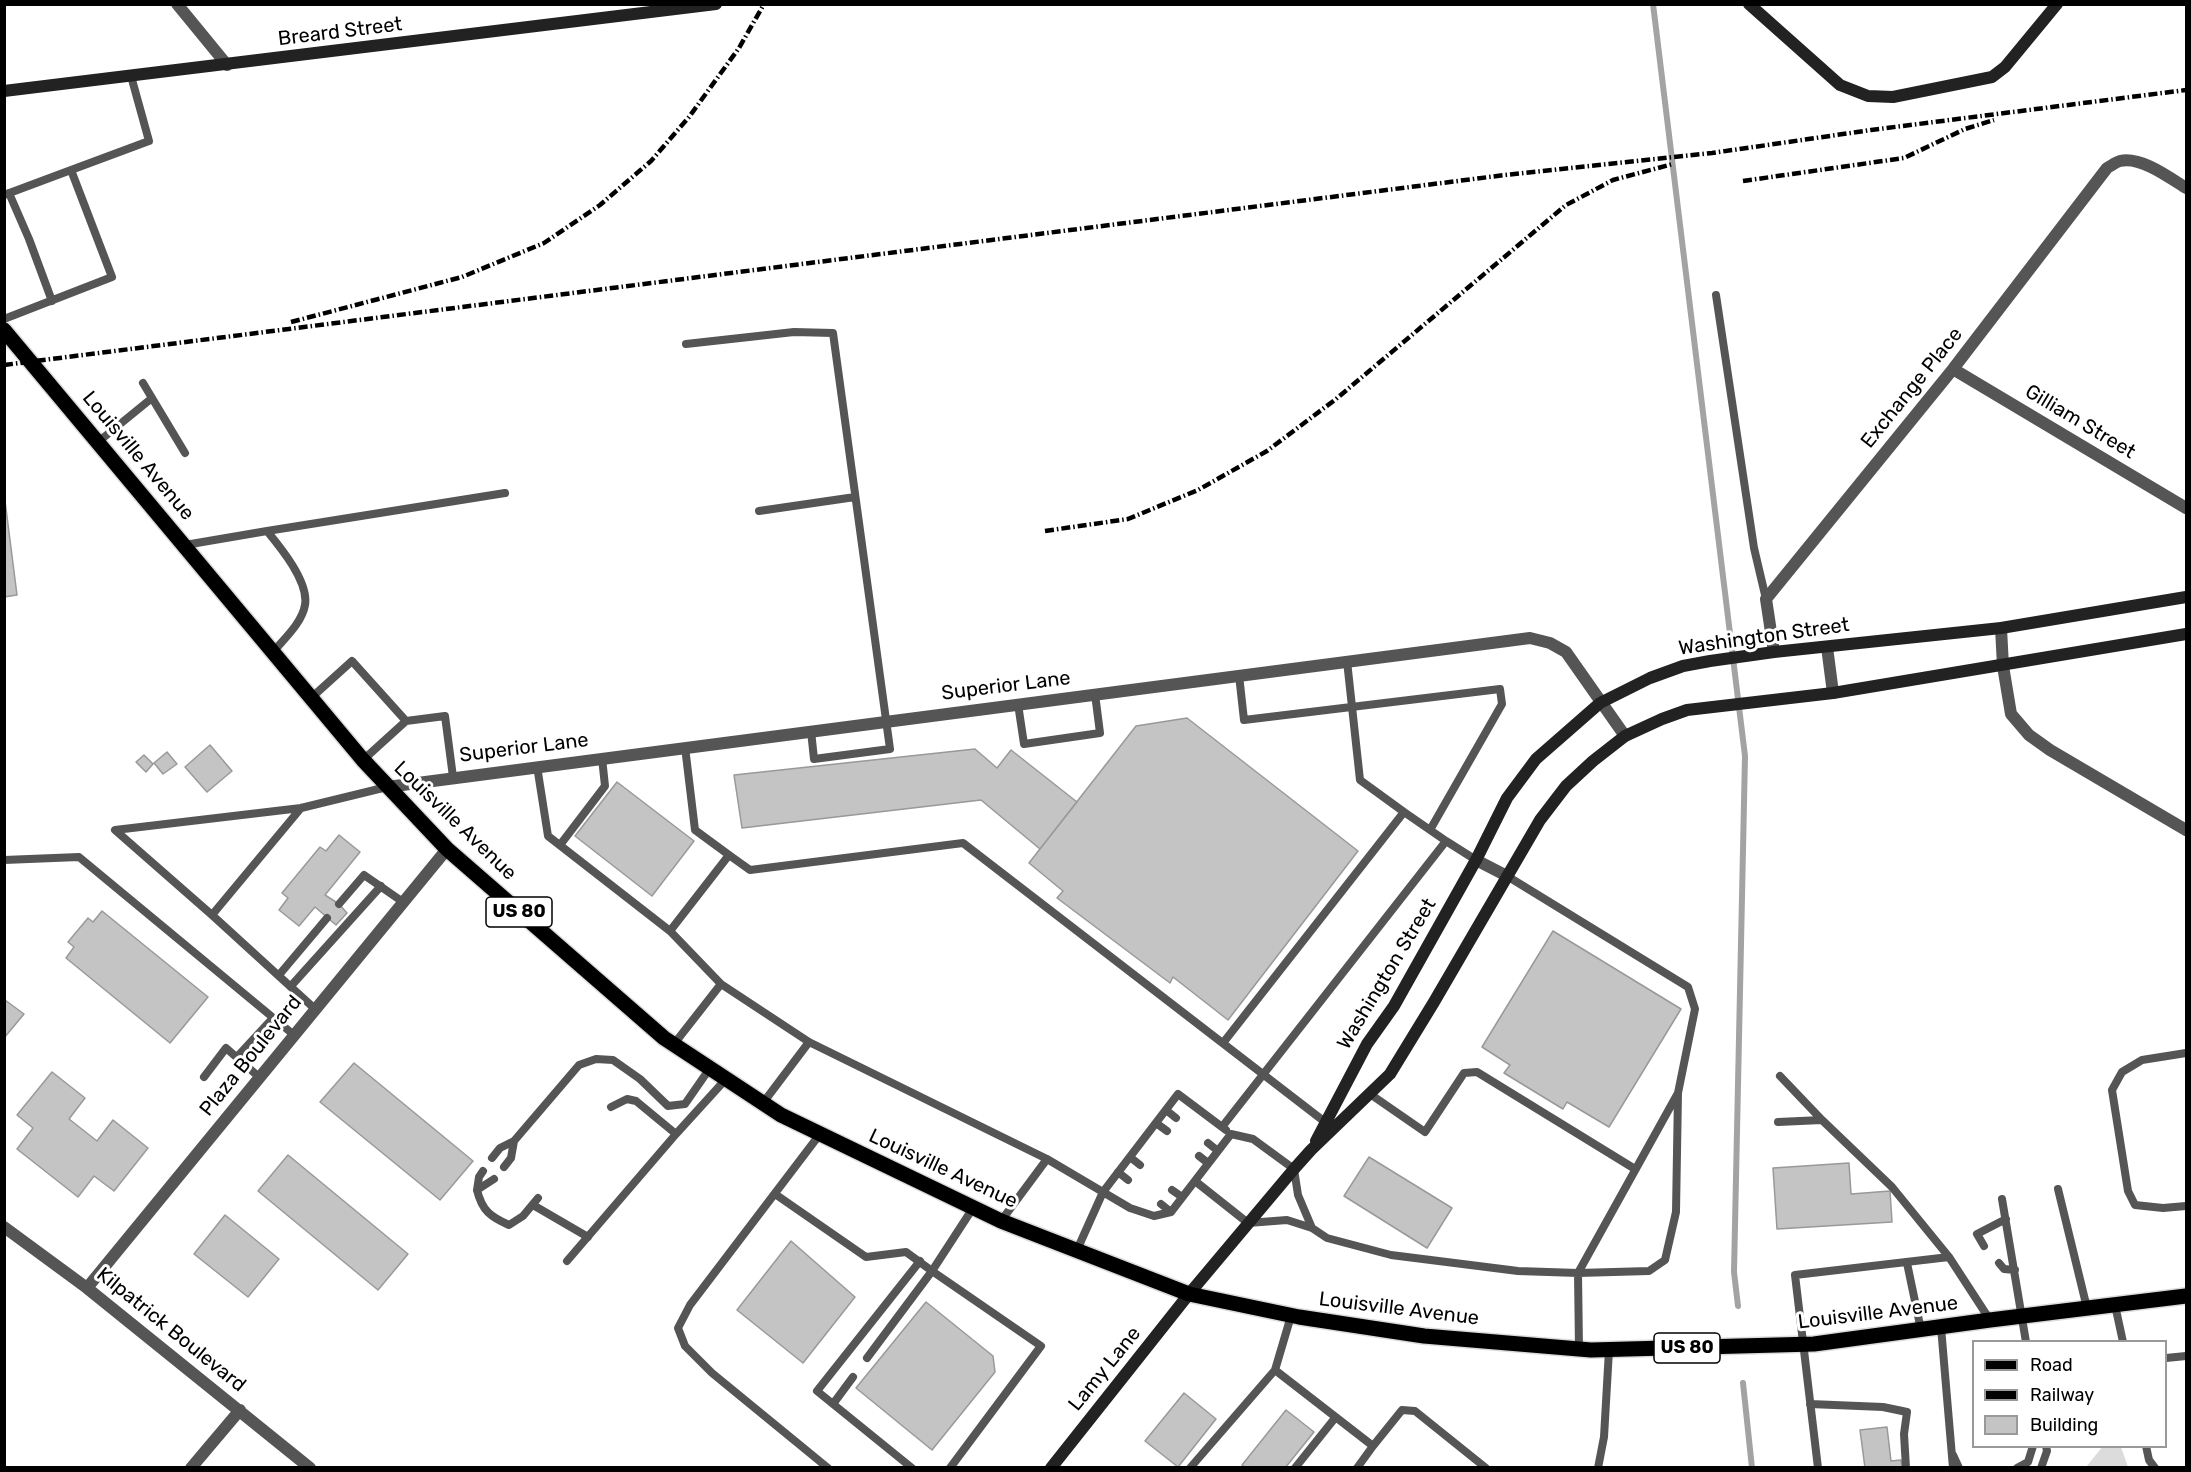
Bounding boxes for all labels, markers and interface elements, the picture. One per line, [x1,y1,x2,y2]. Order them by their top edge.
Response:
street label: Breard Street [276,12,404,52]
street label: Exchange Place [1856,323,1968,453]
street label: Gilliam Street [2020,380,2140,464]
street label: Louisville Avenue [77,387,199,525]
street label: Washington Street [1677,613,1851,661]
street label: Superior Lane [940,666,1072,706]
street label: Superior Lane [458,728,590,768]
street label: Louisville Avenue [389,756,521,886]
street label: Washington Street [1332,894,1442,1054]
road number: US 80 [486,897,552,927]
street label: Plaza Boulevard [195,991,307,1121]
street label: Louisville Avenue [865,1124,1021,1214]
street label: Kilpatrick Boulevard [92,1263,250,1397]
street label: Louisville Avenue [1318,1287,1480,1331]
street label: Louisville Avenue [1797,1291,1959,1335]
street label: Lamy Lane [1064,1322,1146,1416]
road number: US 80 [1654,1333,1720,1363]
legend [1972,1340,2167,1448]
text: Road [2030,1354,2073,1376]
text: Railway [2030,1384,2094,1406]
text: Building [2030,1414,2098,1436]

